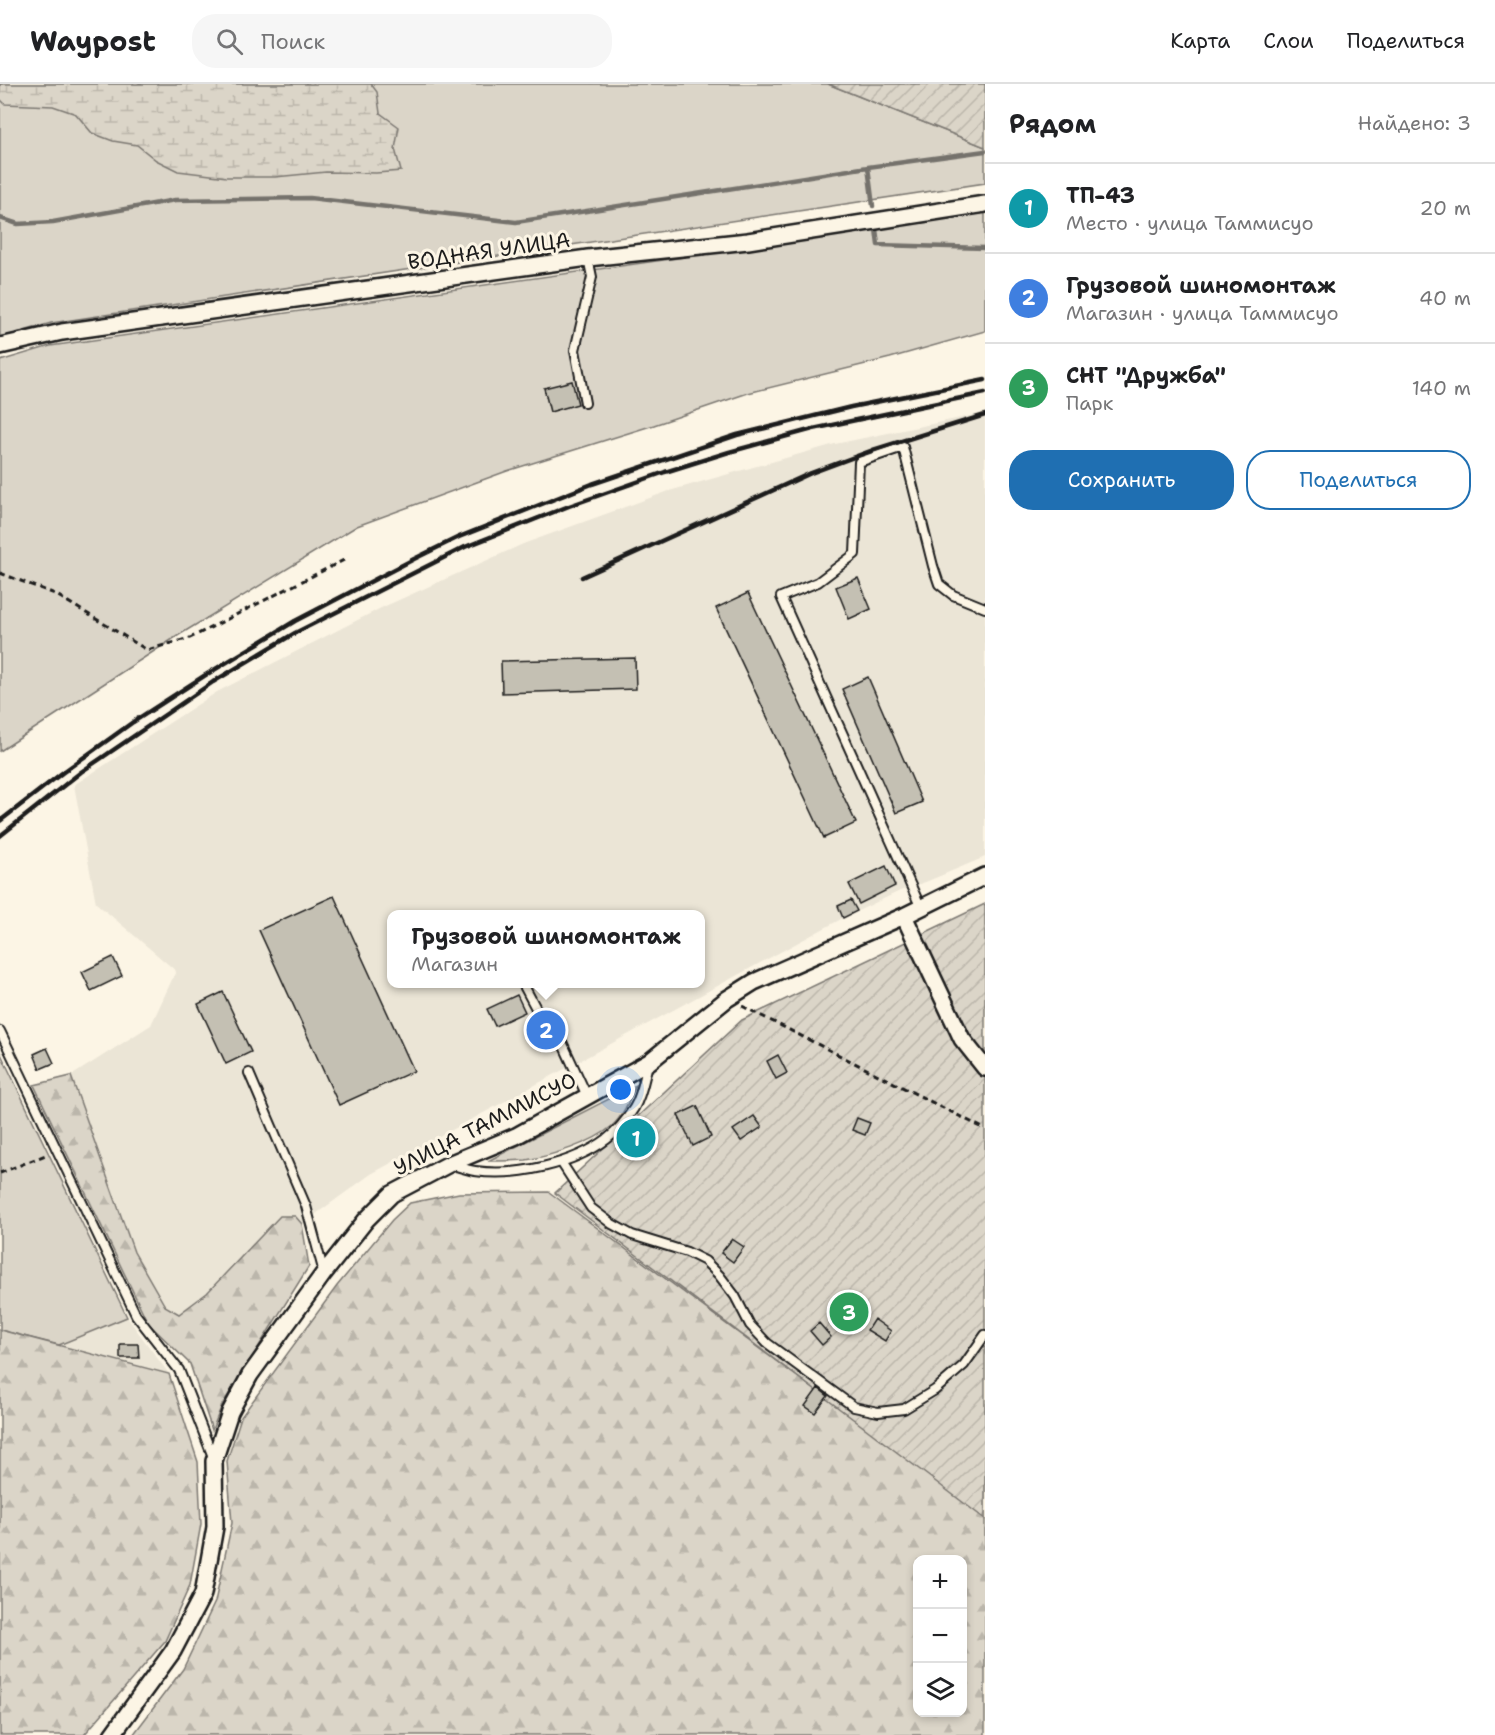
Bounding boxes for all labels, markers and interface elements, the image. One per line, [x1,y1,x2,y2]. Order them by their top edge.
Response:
search box [192,14,612,68]
text: Waypost [30,22,156,60]
icon: search [213,25,246,58]
text: Поиск [261,27,325,56]
text: Карта [1170,27,1230,55]
text: Слои [1263,27,1314,55]
text: Поделиться [1347,27,1465,55]
text: Рядом [1009,106,1096,141]
text: Найдено: 3 [1358,110,1471,136]
text: ТП-43 [1066,181,1135,210]
text: 1 [1024,195,1033,221]
text: 20 m [1420,195,1471,221]
text: Место · улица Таммисуо [1066,210,1314,236]
street label: ВОДНАЯ УЛИЦА [406,226,572,276]
text: Грузовой шиномонтаж [1066,271,1336,300]
text: 2 [1022,285,1036,311]
text: 40 m [1419,285,1471,311]
text: Магазин · улица Таммисуо [1066,300,1339,326]
text: СНТ "Дружба" [1066,361,1226,390]
text: 3 [1022,375,1036,401]
text: 140 m [1412,375,1471,401]
text: Парк [1066,390,1113,416]
button: Сохранить [1009,450,1234,510]
button: Поделиться [1246,450,1471,510]
popup [387,910,705,988]
text: Грузовой шиномонтаж [411,922,681,951]
text: Магазин [411,951,498,977]
pin: 2 [526,1008,566,1052]
street label: УЛИЦА ТАММИСУО [389,1066,581,1182]
your location [606,1075,635,1104]
pin: 1 [616,1116,656,1160]
pin: 3 [830,1290,868,1334]
map controls [913,1555,967,1717]
button: + [913,1555,967,1609]
button: − [913,1609,967,1663]
button: layers [913,1663,967,1717]

